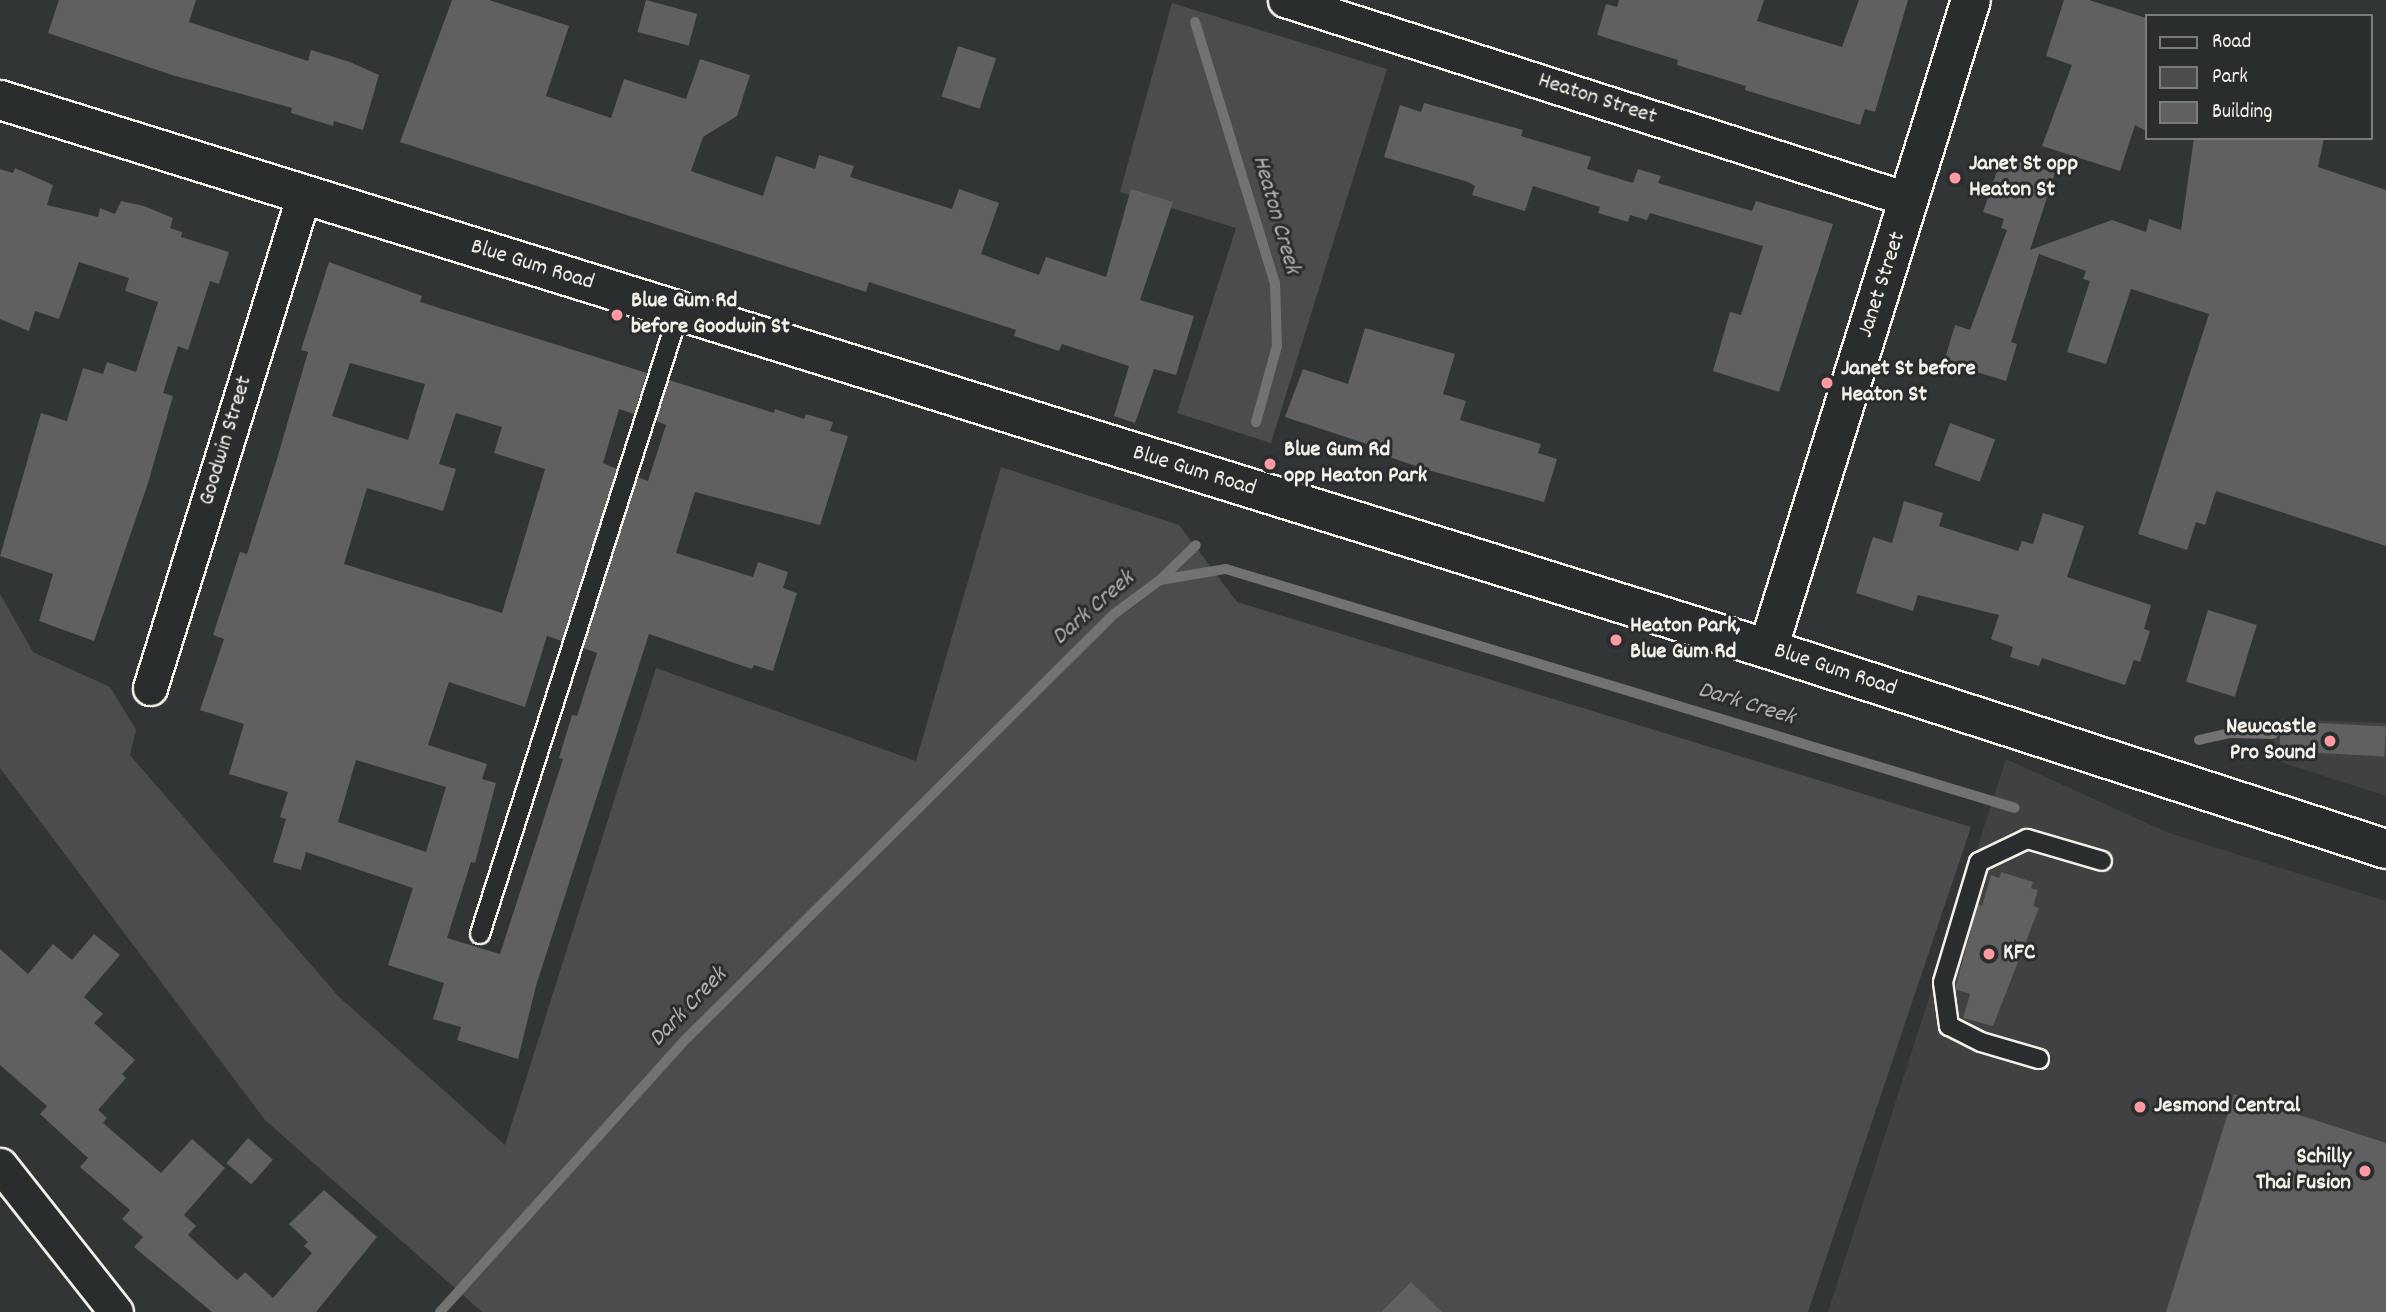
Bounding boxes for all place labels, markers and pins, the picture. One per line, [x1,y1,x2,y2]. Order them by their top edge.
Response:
place label: Janet St opp Heaton St [1969,151,2078,205]
marker: Janet St opp Heaton St [1947,170,1963,186]
place label: Blue Gum Rd before Goodwin St [631,288,790,342]
marker: Blue Gum Rd before Goodwin St [609,307,625,323]
place label: Janet St before Heaton St [1841,356,1976,410]
marker: Janet St before Heaton St [1819,375,1835,391]
place label: Blue Gum Rd opp Heaton Park [1284,437,1427,491]
marker: Blue Gum Rd opp Heaton Park [1262,456,1278,472]
place label: Heaton Park, Blue Gum Rd [1630,613,1741,667]
marker: Heaton Park, Blue Gum Rd [1608,632,1624,648]
place label: Newcastle Pro Sound [2226,714,2316,768]
marker: Newcastle Pro Sound [2322,733,2338,749]
place label: KFC [2003,940,2035,968]
marker: KFC [1981,946,1997,962]
place label: Jesmond Central [2154,1093,2300,1121]
marker: Jesmond Central [2132,1099,2148,1115]
place label: Schilly Thai Fusion [2256,1144,2351,1198]
marker: Schilly Thai Fusion [2357,1163,2373,1179]

